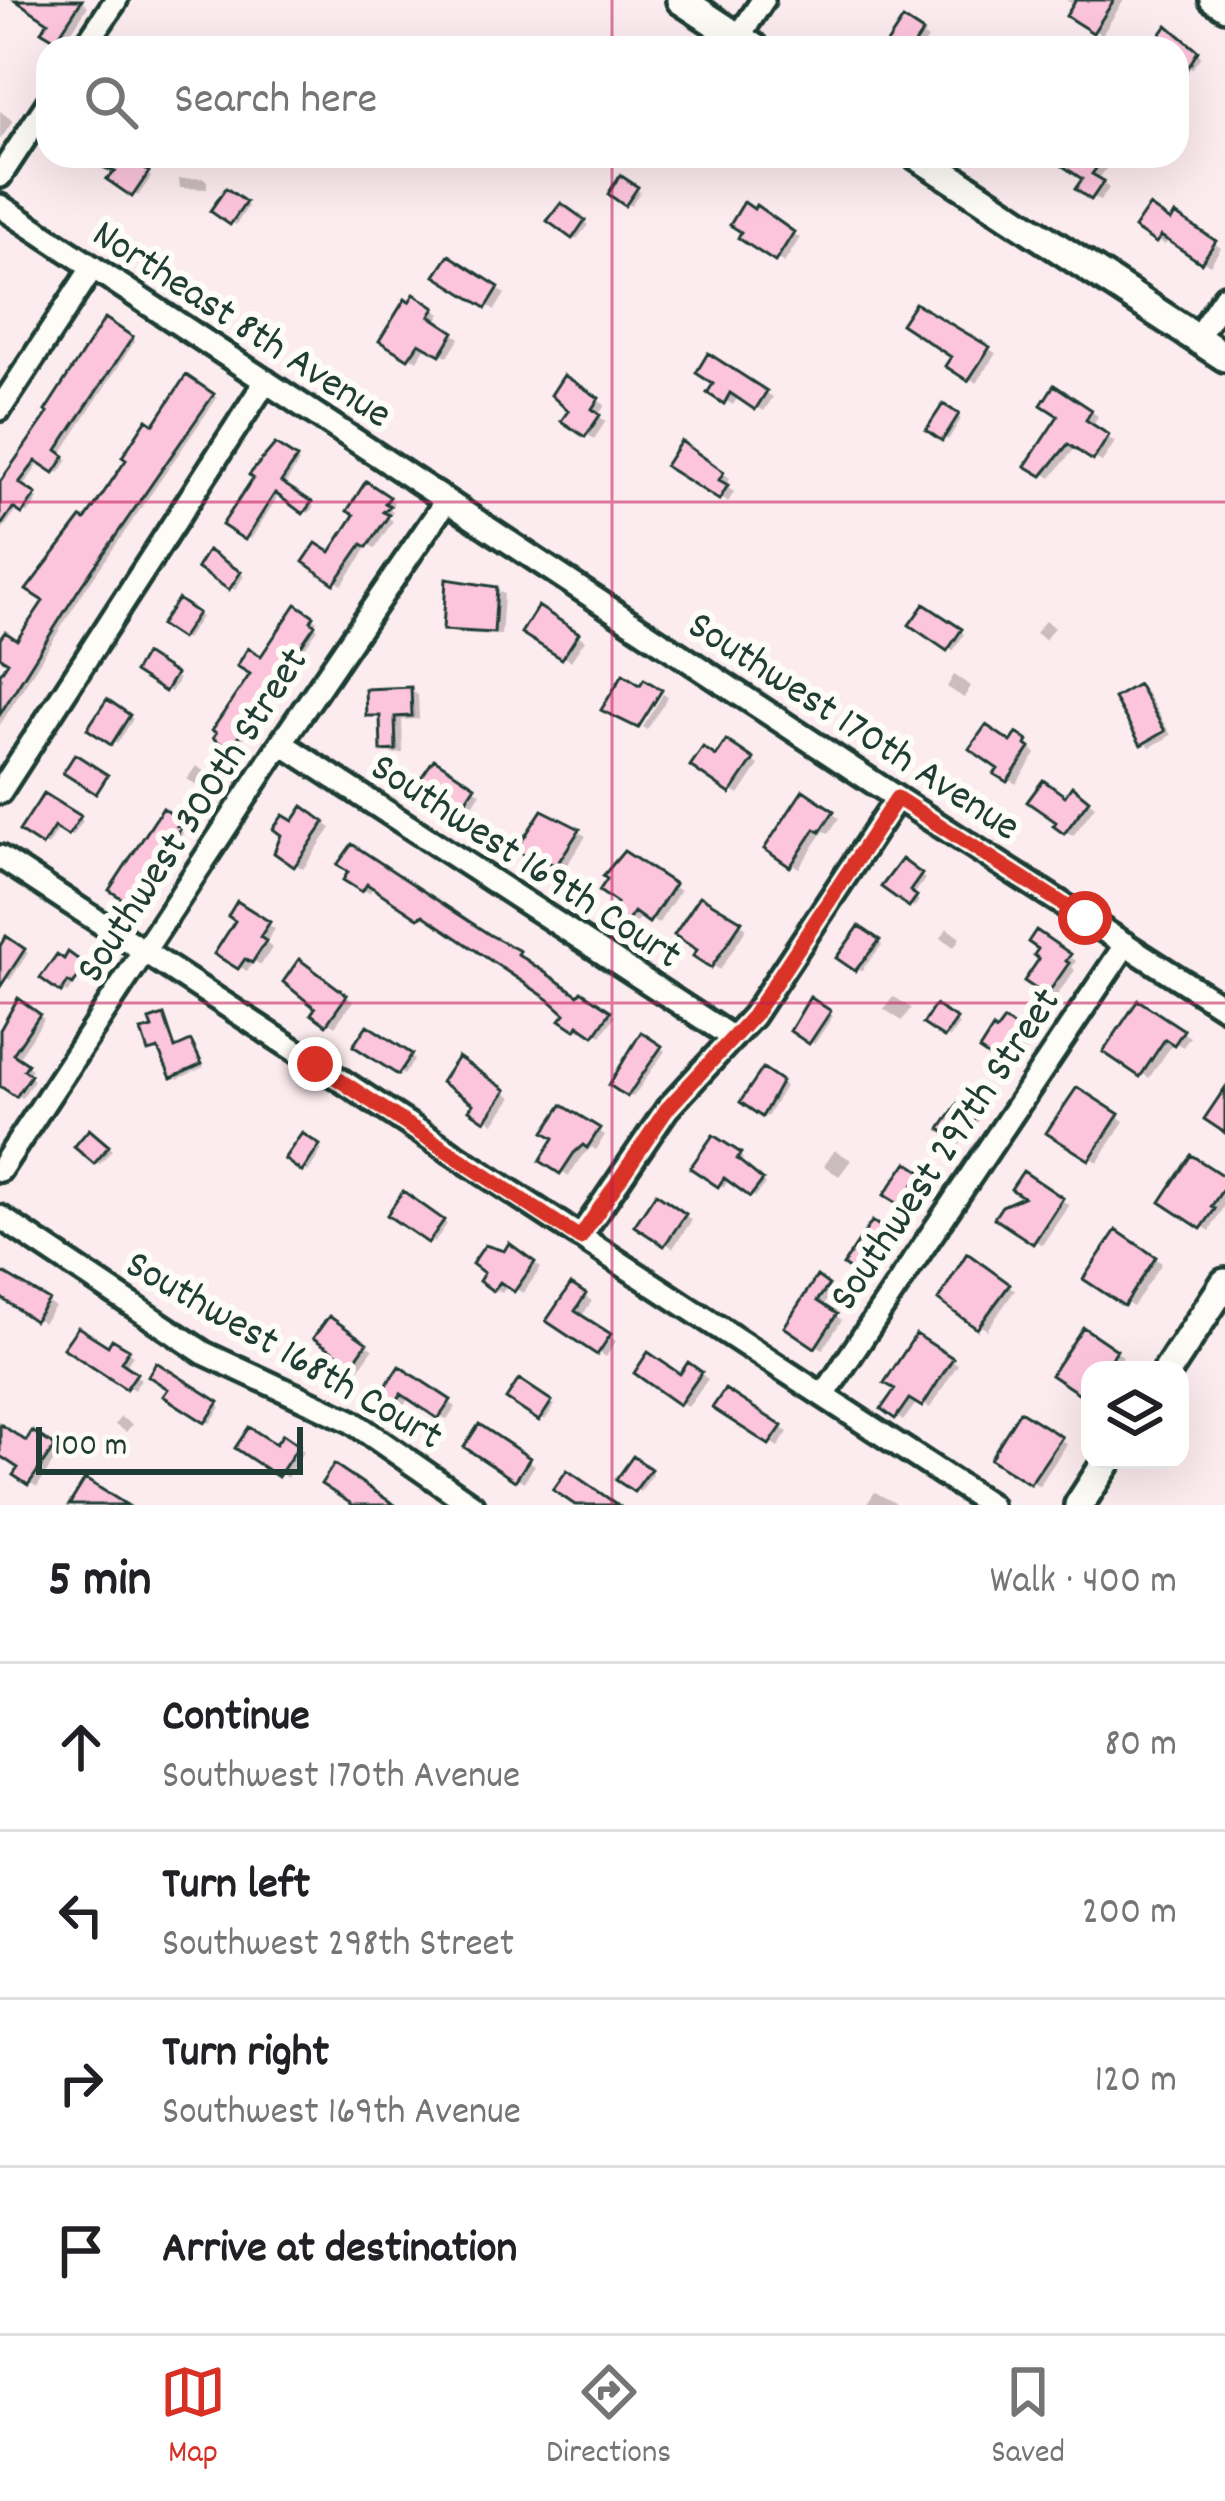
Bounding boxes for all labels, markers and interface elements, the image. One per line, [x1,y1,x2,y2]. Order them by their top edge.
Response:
search box [36,36,1189,168]
icon: search [78,69,144,135]
text: Search here [174,70,377,134]
street label: Northeast 8th Avenue [78,207,402,446]
street label: Southwest 170th Avenue [674,599,1030,859]
street label: Southwest 300th Street [64,637,326,996]
street label: Southwest 169th Court [357,741,692,987]
route start [1058,891,1112,945]
street label: Southwest 297th Street [817,977,1078,1325]
route end [288,1037,342,1091]
street label: Southwest 168th Court [112,1238,453,1469]
map controls [1081,1361,1189,1469]
button: layers [1081,1361,1189,1469]
scale bar [36,1421,303,1474]
text: 100 m [54,1424,127,1471]
text: 5 min [48,1547,151,1619]
text: Walk · 400 m [990,1556,1177,1611]
text: Continue [162,1687,310,1751]
icon: ahead [48,1714,114,1780]
text: 80 m [1104,1719,1177,1774]
text: Southwest 170th Avenue [162,1751,520,1806]
text: Turn left [162,1855,310,1919]
icon: left [48,1882,114,1948]
text: 200 m [1082,1887,1177,1942]
text: Southwest 298th Street [162,1919,514,1974]
text: Turn right [162,2023,329,2087]
icon: right [48,2050,114,2116]
text: 120 m [1094,2055,1177,2110]
text: Southwest 169th Avenue [162,2087,521,2142]
icon: arrive [48,2218,114,2284]
text: Arrive at destination [162,2219,517,2283]
tab: Map [160,2359,226,2478]
tab: Directions [546,2359,671,2478]
tab: Saved [991,2359,1065,2478]

